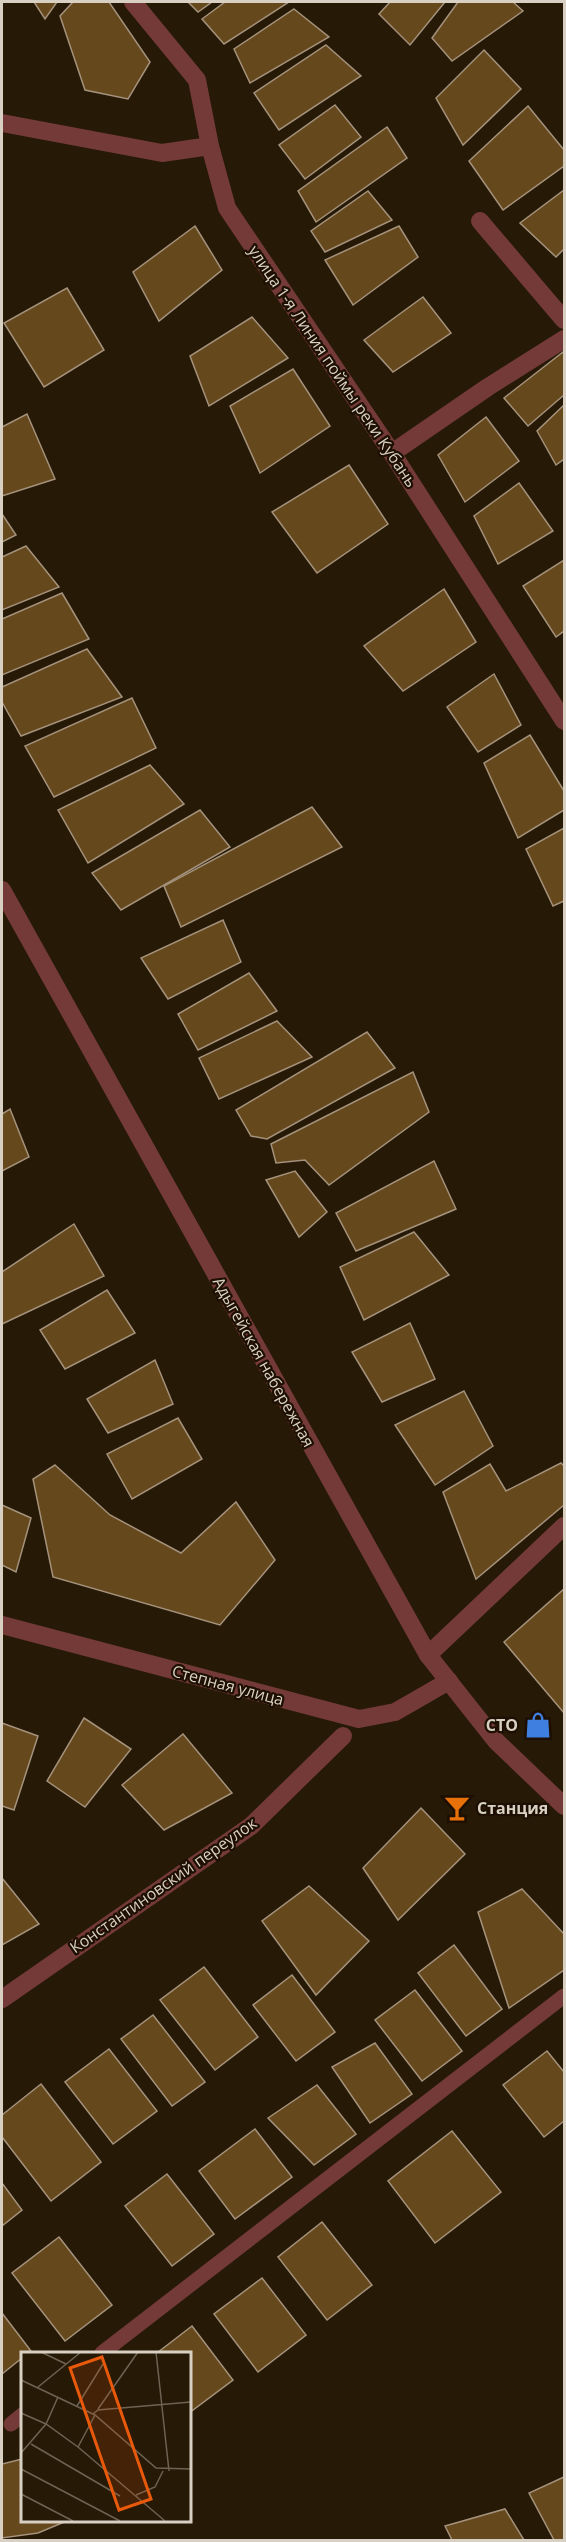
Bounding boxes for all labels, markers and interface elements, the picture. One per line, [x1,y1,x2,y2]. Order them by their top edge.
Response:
street label: улица 1-я Линия поймы реки Кубань [244,241,422,491]
street label: Адыгейская набережная [208,1273,320,1451]
street label: Степная улица [170,1660,286,1710]
shop icon: СТО [523,1710,553,1740]
place label: СТО [486,1714,518,1736]
bar icon: Станция [442,1793,472,1823]
place label: Станция [477,1797,548,1819]
street label: Константиновский переулок [65,1811,261,1958]
inset map [21,2352,190,2521]

